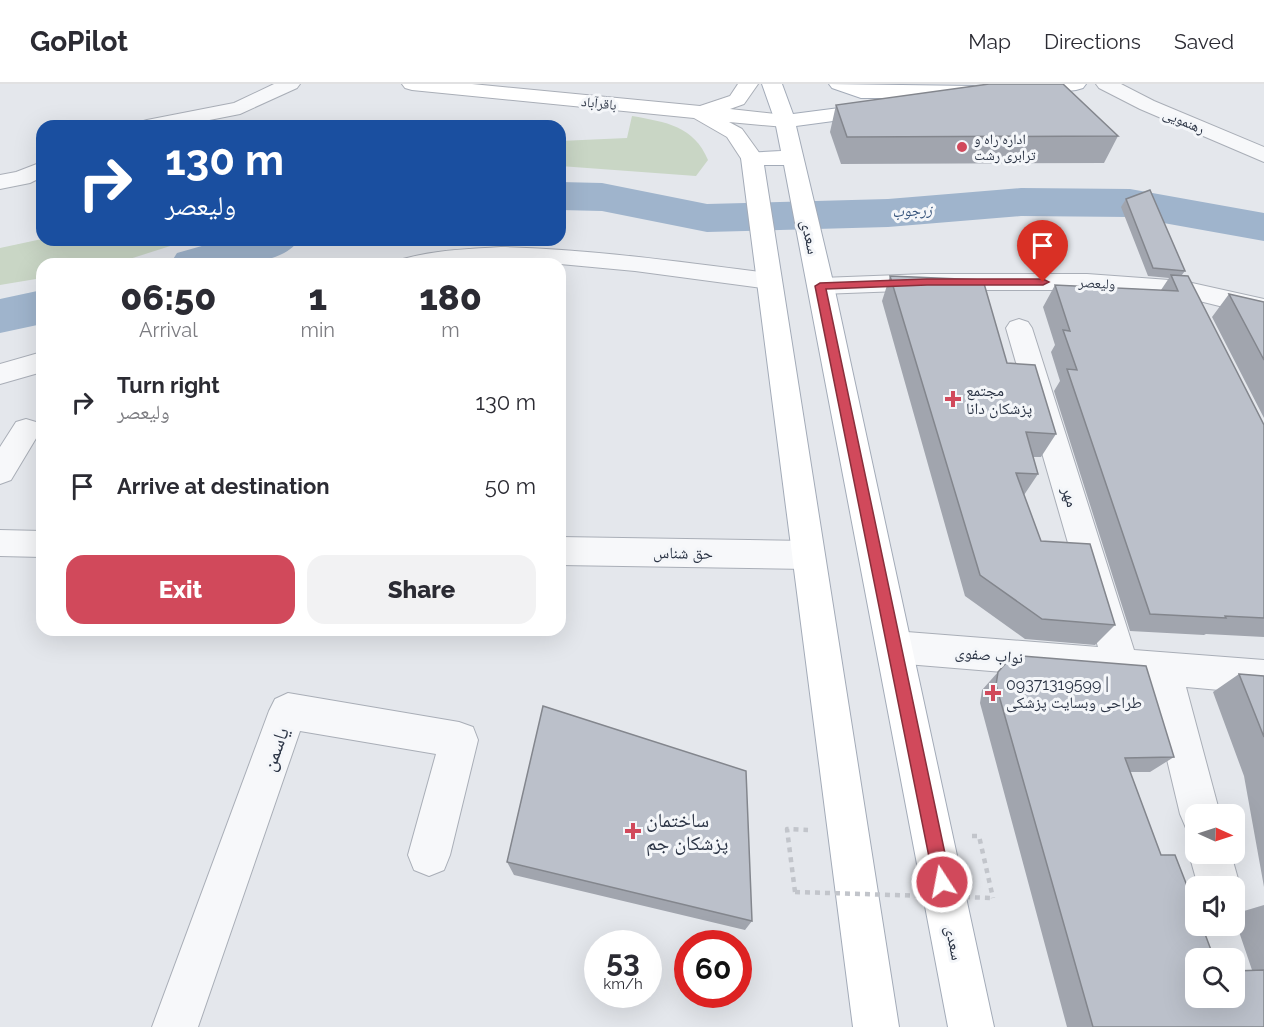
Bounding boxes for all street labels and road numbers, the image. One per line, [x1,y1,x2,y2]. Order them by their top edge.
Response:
street label: باقرآباد [580,93,618,114]
street label: رهنمویی [1161,105,1207,138]
street label: سعدی [796,218,823,256]
street label: ولیعصر [1077,274,1116,293]
street label: مهر [1058,484,1082,509]
street label: حق شناس [653,543,713,564]
street label: نواب صفوی [954,643,1024,668]
street label: یاسمن [256,724,294,774]
street label: سعدی [940,924,967,962]

